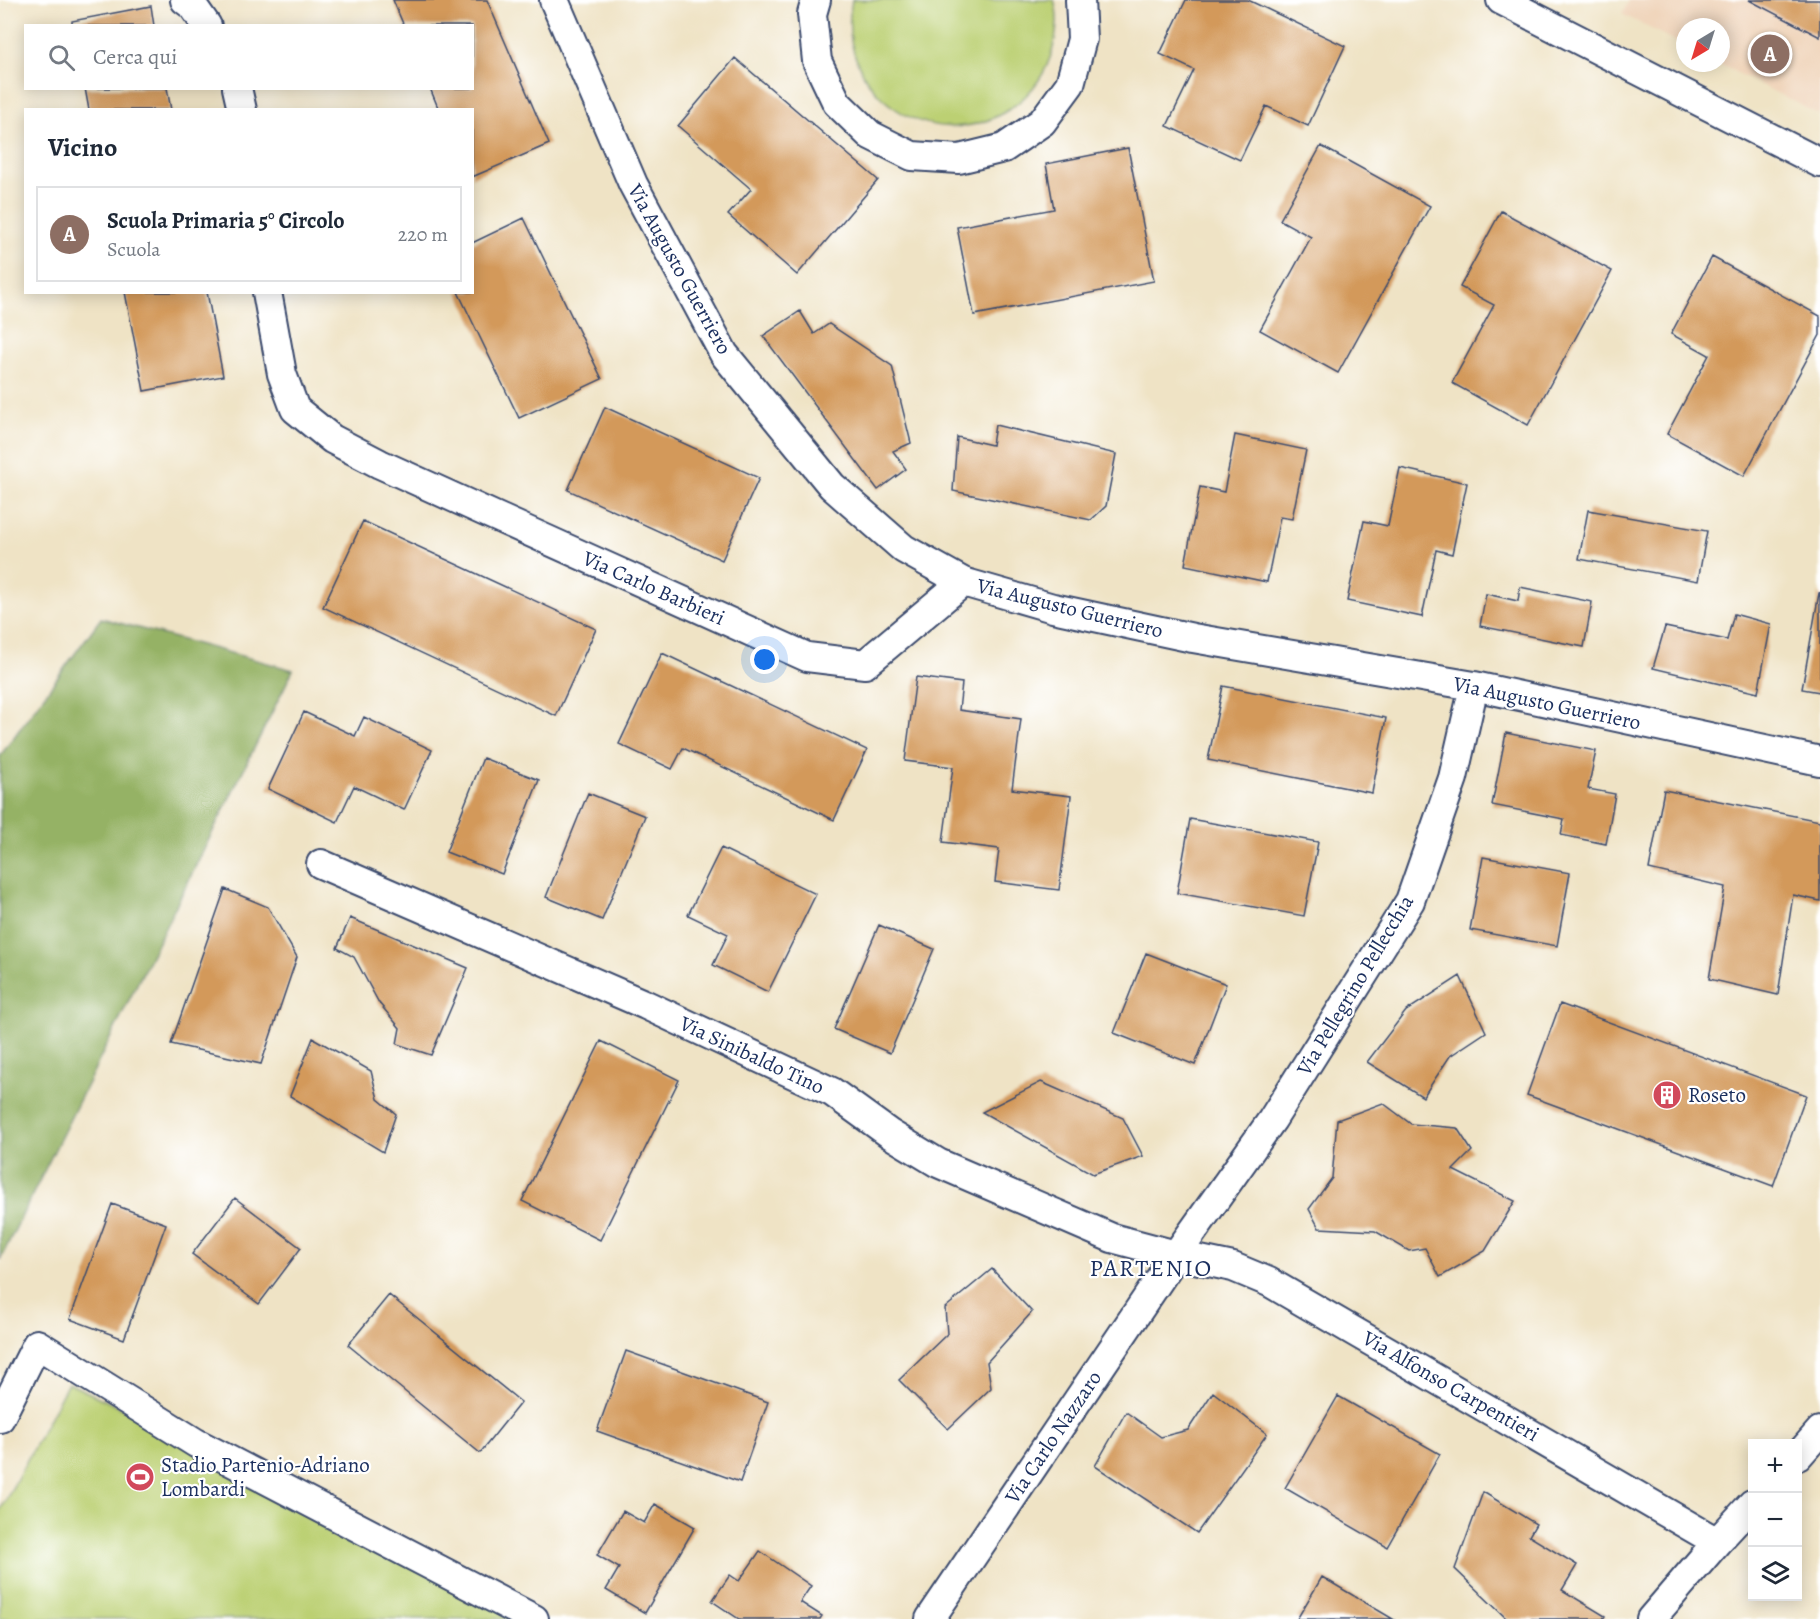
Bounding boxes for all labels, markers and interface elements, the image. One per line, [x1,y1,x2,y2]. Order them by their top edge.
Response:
north arrow [1676,18,1730,72]
search box [24,24,474,90]
pin: A [1750,32,1790,76]
icon: search [45,41,78,74]
text: Cerca qui [93,42,178,72]
text: Vicino [48,130,117,165]
street label: Via Augusto Guerriero [621,178,739,359]
text: Scuola Primaria 5° Circolo [107,206,345,236]
text: A [63,221,76,248]
text: 220 m [398,221,448,248]
text: Scuola [107,236,161,263]
street label: Via Carlo Barbieri [578,544,730,632]
street label: Via Augusto Guerriero [973,571,1166,645]
your location [750,645,779,674]
street label: Via Augusto Guerriero [1450,669,1643,737]
street label: Via Pellegrino Pellecchia [1289,889,1420,1081]
street label: Via Sinibaldo Tino [674,1009,829,1101]
building icon: Roseto [1651,1079,1683,1111]
place label: Roseto [1688,1081,1746,1109]
district label: PARTENIO [1089,1252,1213,1284]
street label: Via Alfonso Carpentieri [1357,1323,1544,1448]
street label: Via Carlo Nazzaro [998,1365,1108,1510]
map controls [1748,1439,1802,1601]
button: + [1748,1439,1802,1493]
place label: Stadio Partenio-Adriano Lombardi [161,1451,370,1503]
sports icon: Stadio Partenio-Adriano Lombardi [124,1461,156,1493]
button: − [1748,1493,1802,1547]
button: layers [1748,1547,1802,1601]

